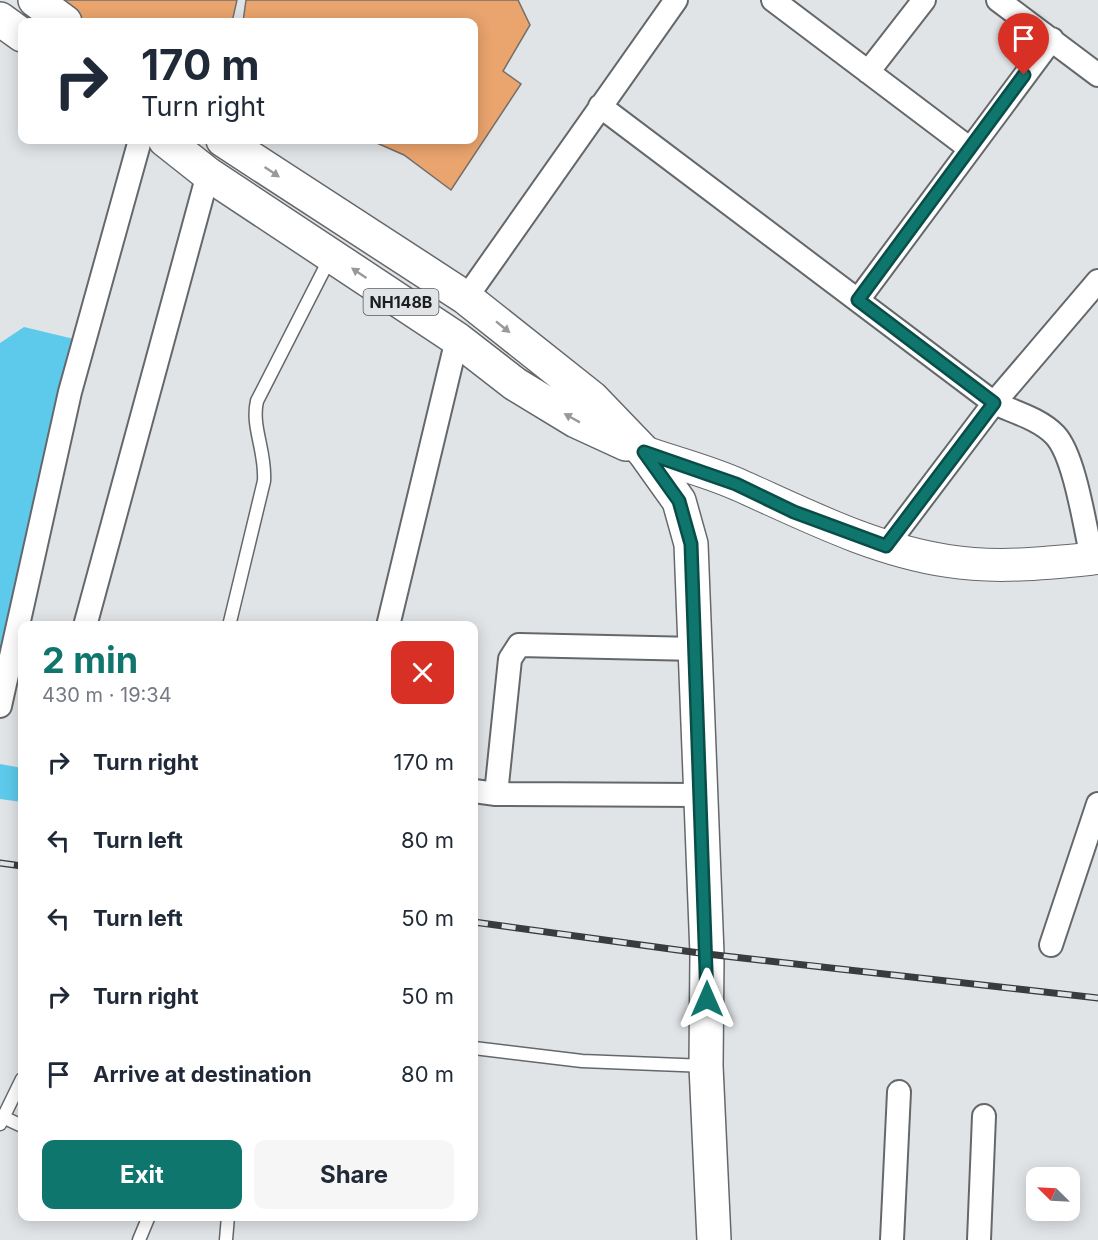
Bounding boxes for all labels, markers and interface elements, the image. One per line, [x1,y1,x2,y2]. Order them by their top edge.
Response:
pin [998,13,1049,75]
icon: arrive [1007,22,1040,55]
text: 170 m [141,39,259,90]
icon: right [42,42,120,120]
text: Turn right [141,90,265,123]
one-way arrow [263,166,279,178]
one-way arrow [351,267,367,279]
road number: NH148B [364,289,438,315]
one-way arrow [495,321,511,334]
one-way arrow [563,413,580,423]
text: 2 min [42,638,138,682]
button: close [391,641,454,704]
text: 430 m · 19:34 [42,683,172,707]
icon: right [42,746,75,779]
text: Turn right [93,749,199,775]
text: 170 m [394,749,454,775]
icon: left [42,824,75,857]
text: Turn left [93,827,183,853]
text: 80 m [401,827,454,853]
icon: left [42,902,75,935]
text: Turn left [93,905,183,931]
text: 50 m [401,905,454,931]
position arrow [675,967,739,1031]
icon: right [42,980,75,1013]
text: Turn right [93,983,199,1009]
text: 50 m [401,983,454,1009]
icon: arrive [42,1058,75,1091]
text: Arrive at destination [93,1061,312,1087]
text: 80 m [401,1061,454,1087]
button: Exit [42,1140,242,1209]
button: Share [254,1140,454,1209]
north arrow [1026,1167,1080,1221]
map controls [1026,1167,1080,1221]

